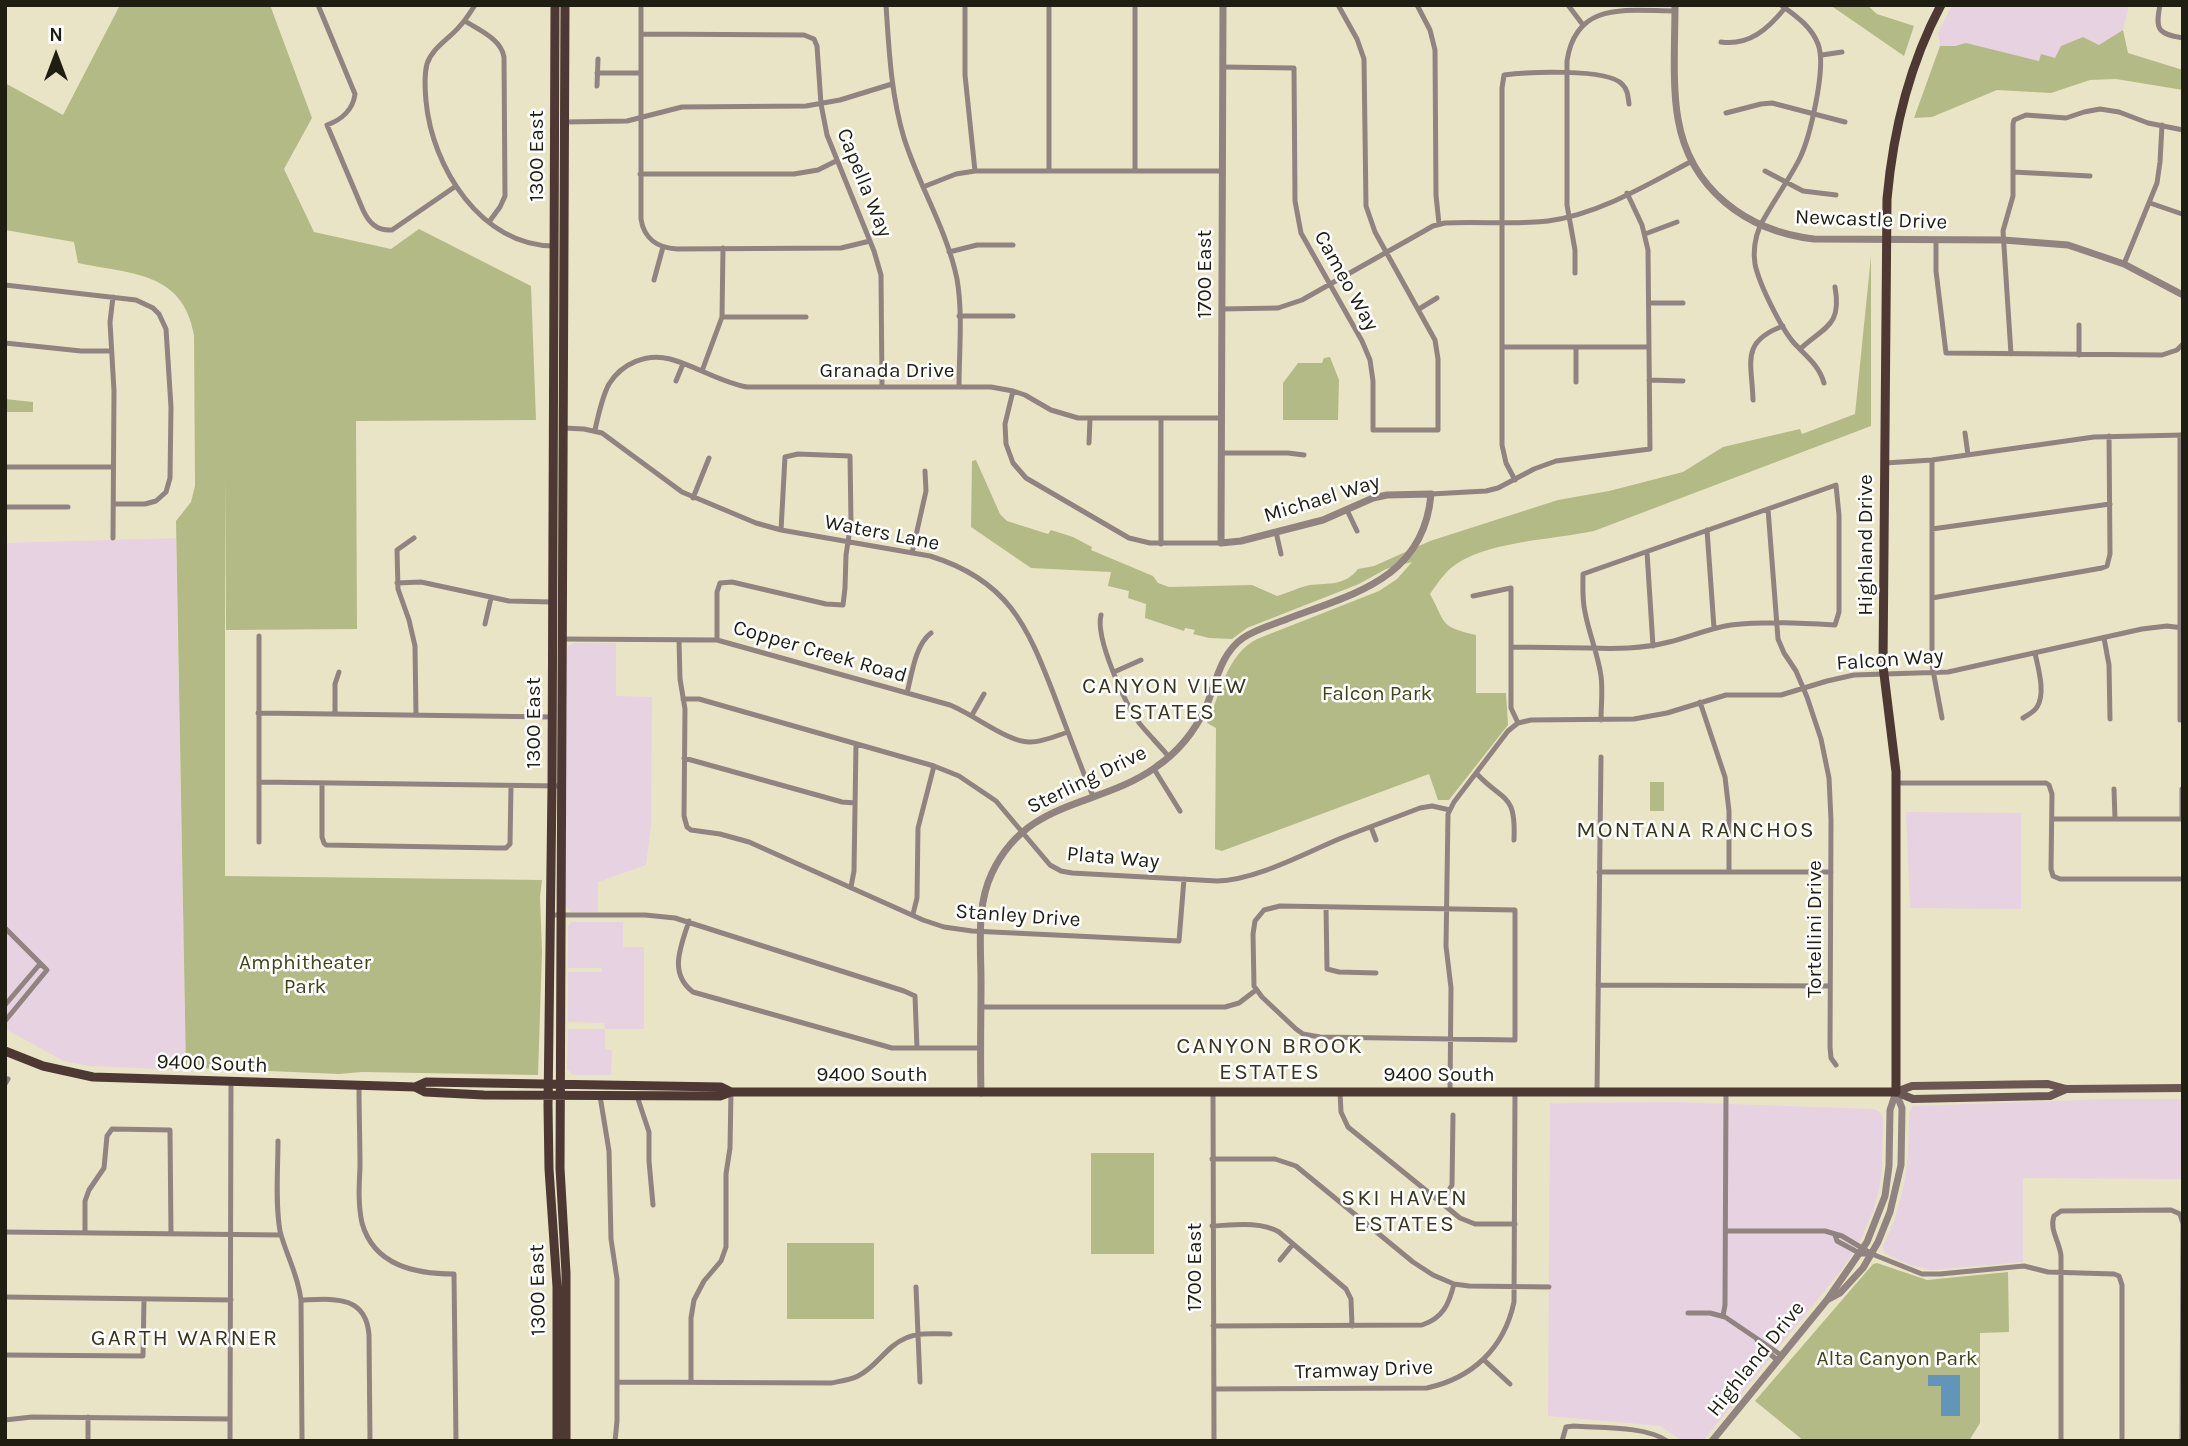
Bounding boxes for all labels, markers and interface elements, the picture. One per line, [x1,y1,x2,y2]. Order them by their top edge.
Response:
north arrow [21,21,91,91]
text: N [49,24,63,46]
street label: 1300 East [524,110,550,202]
street label: Capella Way [831,125,897,241]
street label: Newcastle Drive [1794,205,1948,235]
street label: Cameo Way [1308,226,1384,336]
street label: 1700 East [1192,229,1218,319]
street label: Granada Drive [820,358,954,384]
street label: Michael Way [1261,469,1383,529]
street label: Highland Drive [1853,474,1879,616]
street label: Waters Lane [822,509,942,557]
street label: Copper Creek Road [730,615,910,689]
street label: Falcon Way [1836,644,1944,676]
district label: CANYON VIEW ESTATES [1083,672,1247,726]
street label: 1300 East [521,677,547,769]
park label: Falcon Park [1322,681,1432,707]
street label: Sterling Drive [1023,740,1151,820]
district label: MONTANA RANCHOS [1578,816,1814,844]
street label: Plata Way [1066,841,1160,875]
street label: Tortellini Drive [1802,860,1828,998]
street label: Stanley Drive [955,899,1081,933]
park label: Amphitheater Park [239,950,371,1000]
district label: CANYON BROOK ESTATES [1178,1032,1362,1086]
street label: 9400 South [156,1049,268,1079]
street label: 9400 South [816,1062,928,1088]
street label: 9400 South [1383,1062,1495,1088]
district label: SKI HAVEN ESTATES [1342,1184,1468,1238]
street label: 1700 East [1182,1222,1208,1312]
street label: 1300 East [525,1244,551,1336]
street label: Highland Drive [1702,1296,1810,1422]
district label: GARTH WARNER [92,1324,278,1352]
park label: Alta Canyon Park [1816,1346,1978,1372]
street label: Tramway Drive [1294,1355,1434,1385]

